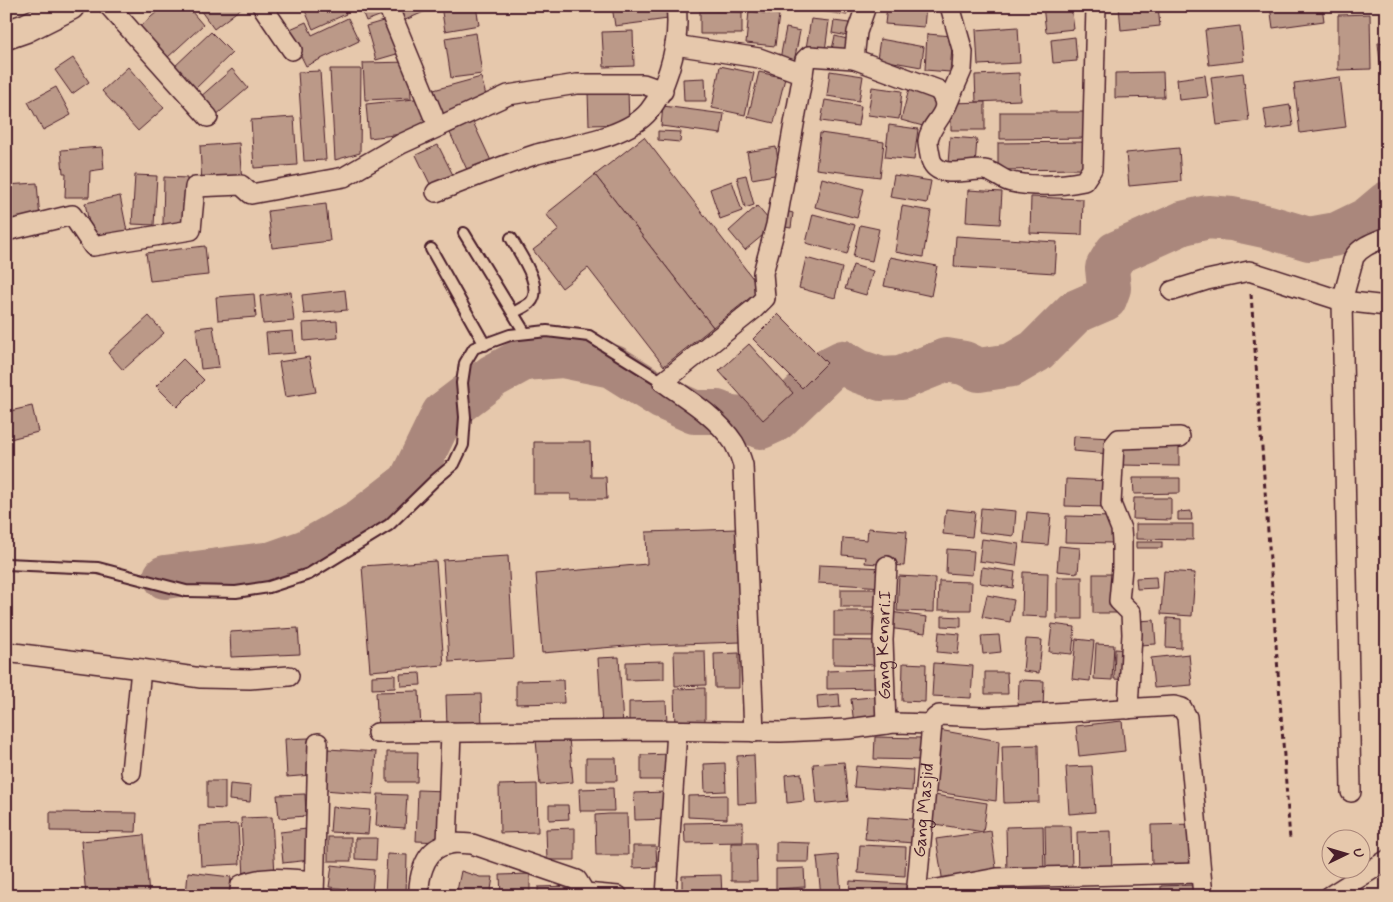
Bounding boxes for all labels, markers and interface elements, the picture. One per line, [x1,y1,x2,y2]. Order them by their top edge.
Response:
street label: Gang Kenari.I [871,589,898,700]
street label: Gang Masjid [908,762,940,859]
north arrow [1320,830,1370,880]
text: U [1349,848,1367,858]

